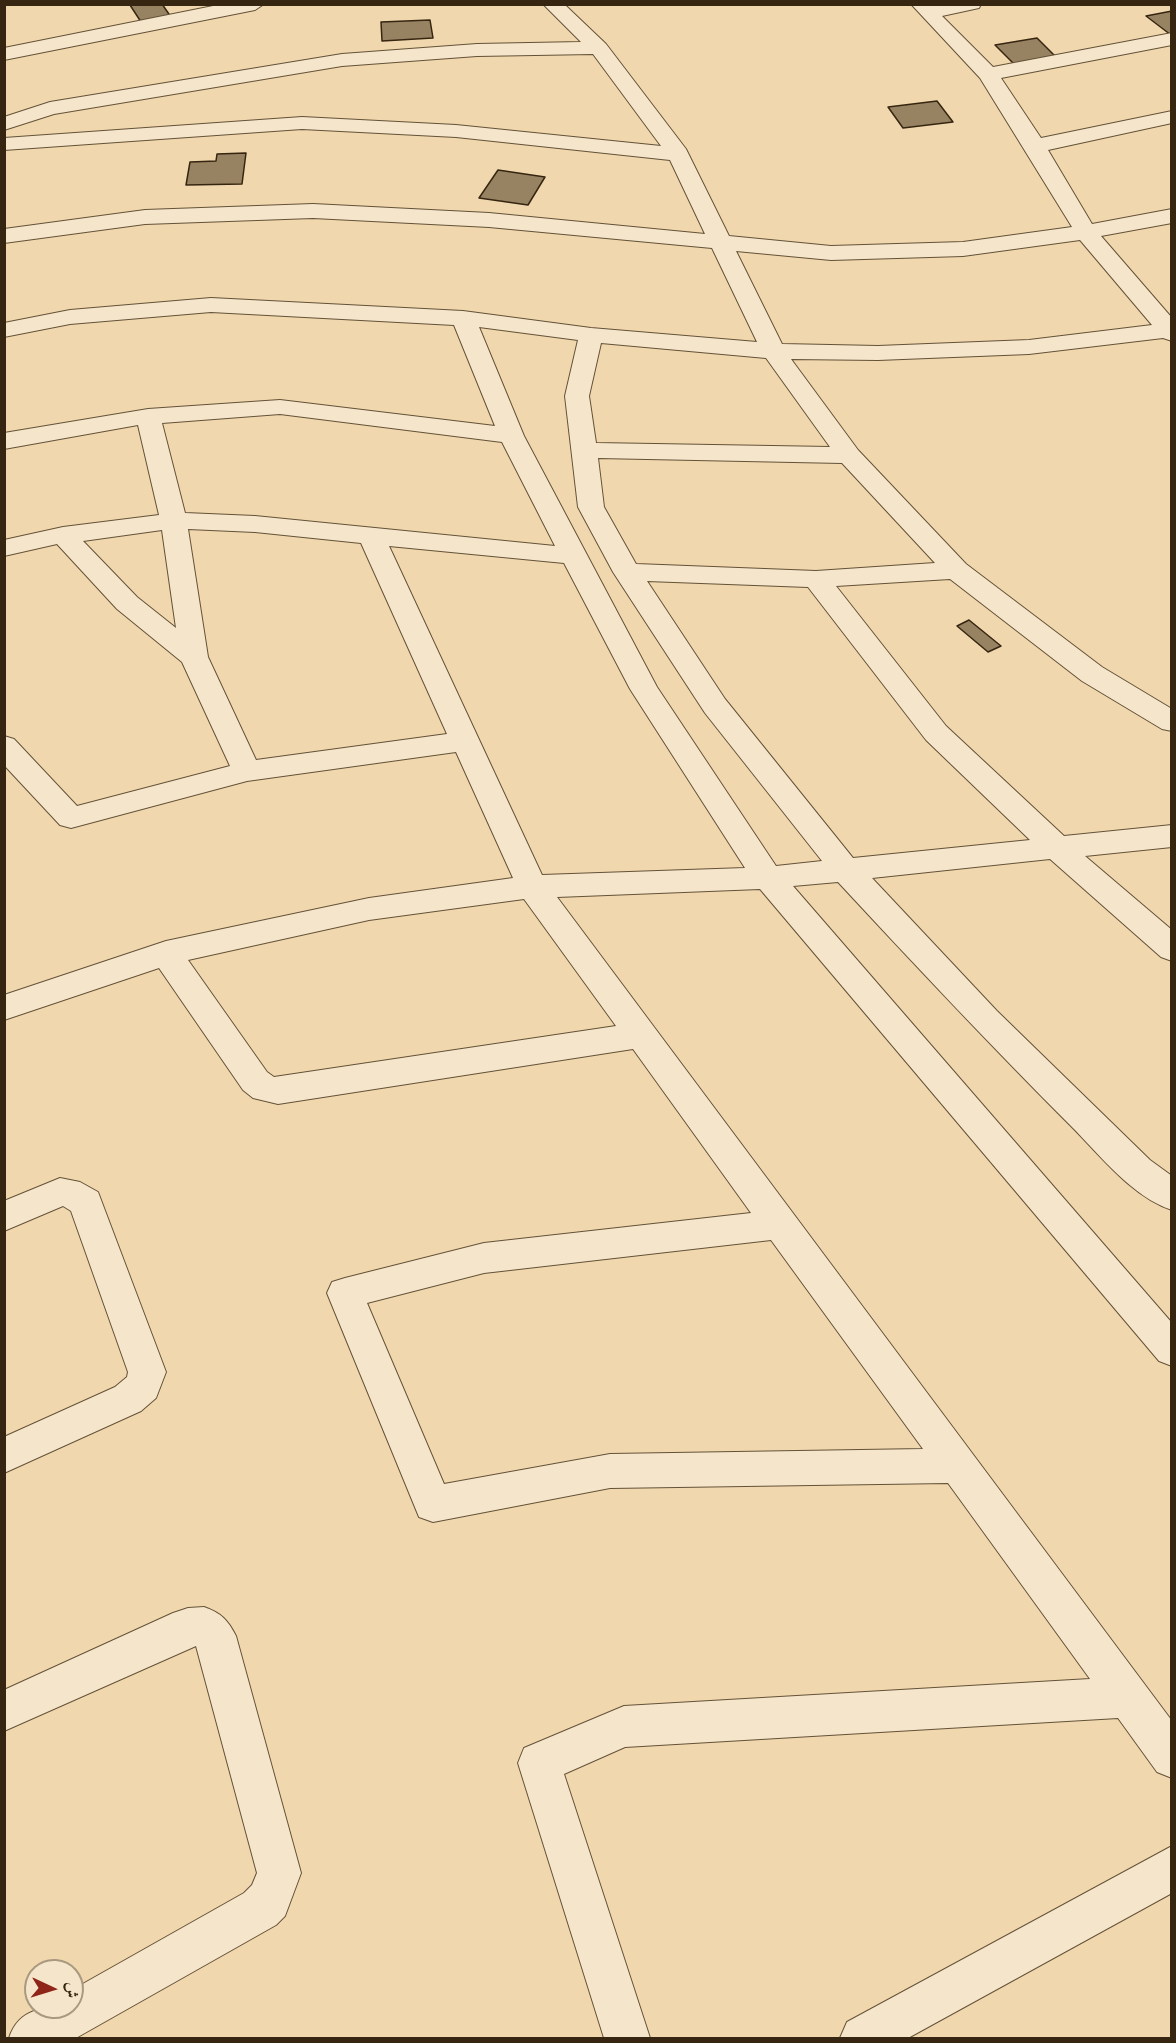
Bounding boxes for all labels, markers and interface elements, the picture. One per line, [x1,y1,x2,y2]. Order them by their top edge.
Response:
north arrow [24,1959,84,2019]
text: ش [58,1981,82,1999]

